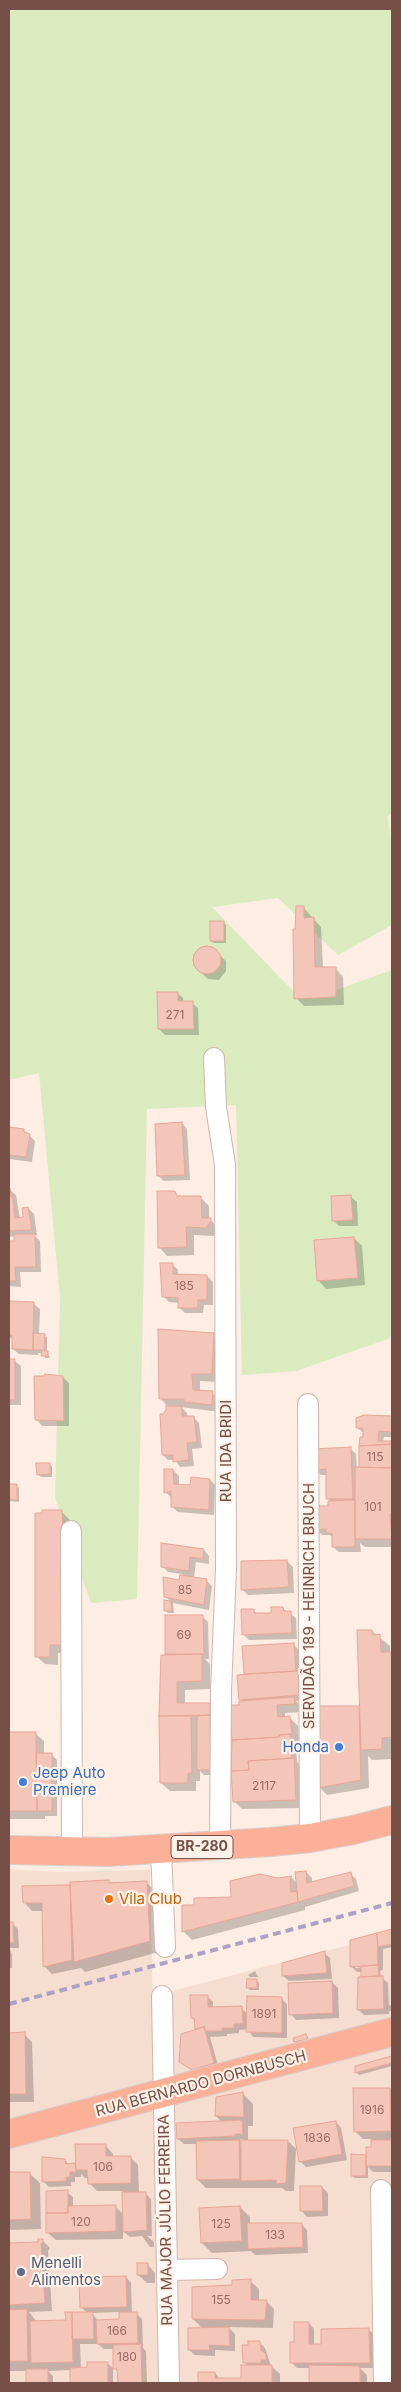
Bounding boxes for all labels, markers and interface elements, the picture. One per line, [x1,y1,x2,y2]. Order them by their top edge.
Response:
house number: 271 [166,1008,184,1022]
house number: 185 [174,1279,194,1293]
street label: RUA IDA BRIDI [217,1400,235,1502]
house number: 115 [366,1450,384,1464]
street label: SERVIDÃO 189 - HEINRICH BRUCH [300,1483,318,1729]
house number: 101 [364,1500,382,1514]
house number: 85 [178,1583,192,1597]
house number: 69 [177,1628,191,1642]
place label: Honda [282,1738,329,1756]
marker: Honda [333,1741,345,1753]
place label: Jeep Auto Premiere [33,1764,105,1799]
marker: Jeep Auto Premiere [17,1776,29,1788]
house number: 2117 [252,1779,276,1793]
road number: BR-280 [171,1835,233,1858]
place label: Vila Club [119,1890,182,1908]
marker: Vila Club [103,1893,115,1905]
house number: 1891 [252,2007,276,2021]
street label: RUA BERNARDO DORNBUSCH [94,2047,308,2121]
house number: 1916 [360,2103,384,2117]
street label: RUA MAJOR JÚLIO FERREIRA [155,2114,177,2326]
house number: 1836 [303,2131,331,2145]
house number: 106 [93,2160,113,2174]
house number: 120 [71,2215,91,2229]
house number: 125 [211,2217,231,2231]
house number: 133 [265,2228,285,2242]
place label: Menelli Alimentos [31,2254,101,2289]
marker: Menelli Alimentos [15,2266,27,2278]
house number: 155 [211,2293,231,2307]
house number: 166 [107,2324,127,2338]
house number: 180 [117,2350,137,2364]

